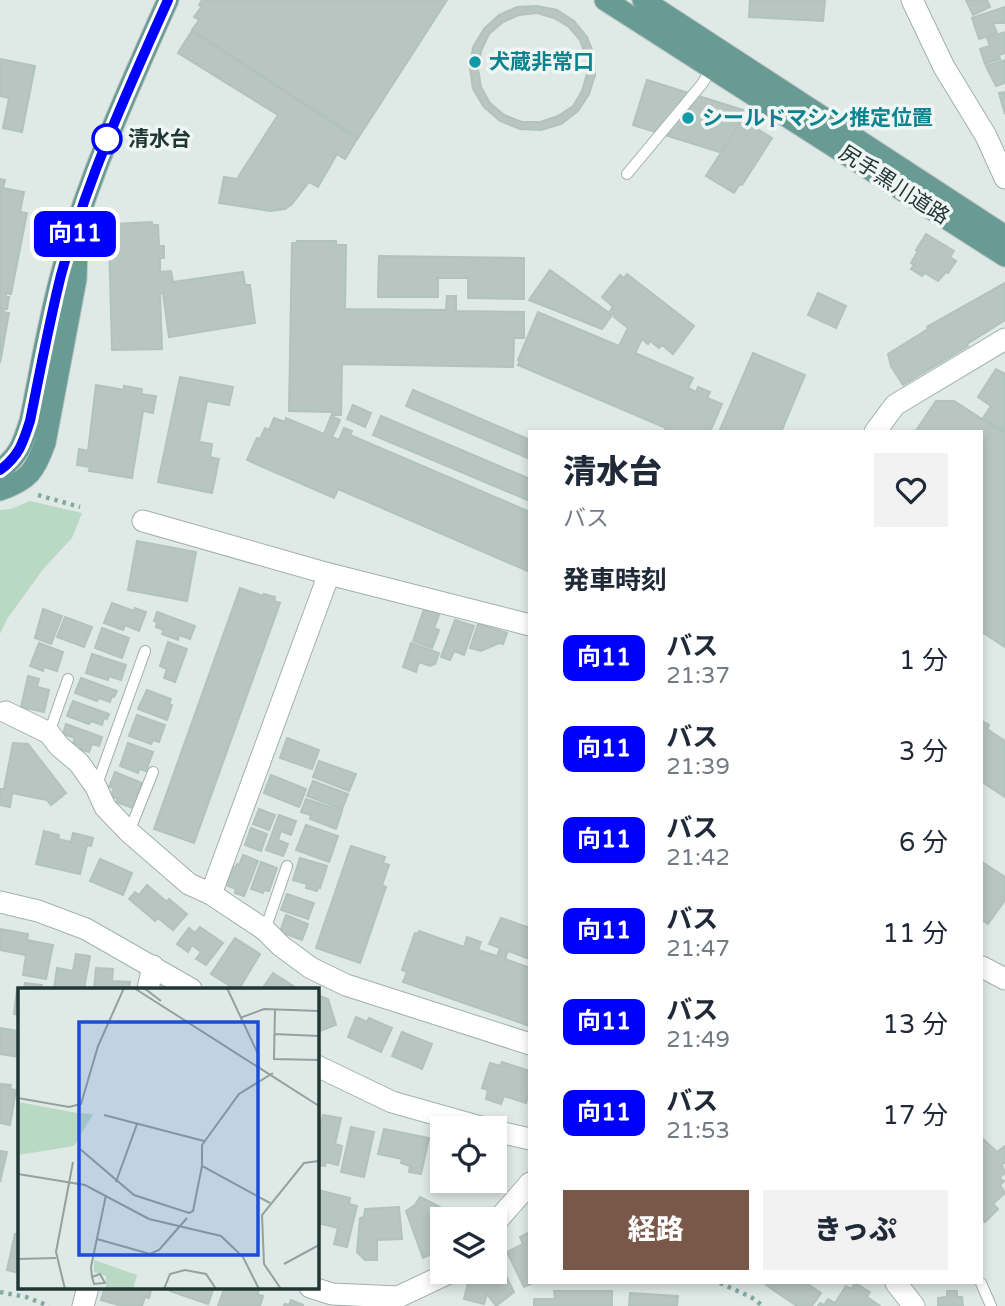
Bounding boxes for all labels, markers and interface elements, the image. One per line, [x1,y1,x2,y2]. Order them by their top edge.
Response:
place label: 犬蔵非常口 [489,50,594,75]
marker: 犬蔵非常口 [467,54,483,70]
place label: シールドマシン推定位置 [702,106,933,131]
marker: シールドマシン推定位置 [680,110,696,126]
marker: 清水台 [92,124,122,154]
place label: 清水台 [128,127,191,152]
street label: 尻手黒川道路 [834,140,954,230]
line badge: 向11 [35,211,115,257]
text: 向11 [48,219,102,248]
text: 清水台 [563,453,662,492]
button: heart [874,453,948,527]
text: バス [563,505,609,533]
text: 発車時刻 [563,565,667,596]
text: バス [666,631,718,662]
text: 向11 [577,643,631,672]
text: 1 分 [899,645,948,676]
text: 21:37 [666,662,730,690]
text: バス [666,722,718,753]
text: 向11 [577,734,631,763]
text: 3 分 [899,736,948,767]
text: 21:39 [666,753,730,781]
text: バス [666,813,718,844]
text: 向11 [577,825,631,854]
text: 6 分 [899,827,948,858]
text: 21:42 [666,844,730,872]
text: バス [666,904,718,935]
text: 向11 [577,916,631,945]
text: 11 分 [883,918,948,949]
text: 21:47 [666,935,730,963]
inset map [18,988,318,1288]
text: バス [666,995,718,1026]
text: 向11 [577,1007,631,1036]
text: 13 分 [883,1009,948,1040]
text: 21:49 [666,1026,730,1054]
text: バス [666,1086,718,1117]
text: 向11 [577,1098,631,1127]
text: 17 分 [883,1100,948,1131]
map controls [430,1116,507,1284]
button: locate [430,1116,507,1193]
text: 21:53 [666,1117,730,1145]
button: 経路 [563,1190,749,1270]
button: きっぷ [763,1190,948,1270]
button: layers [430,1207,507,1284]

